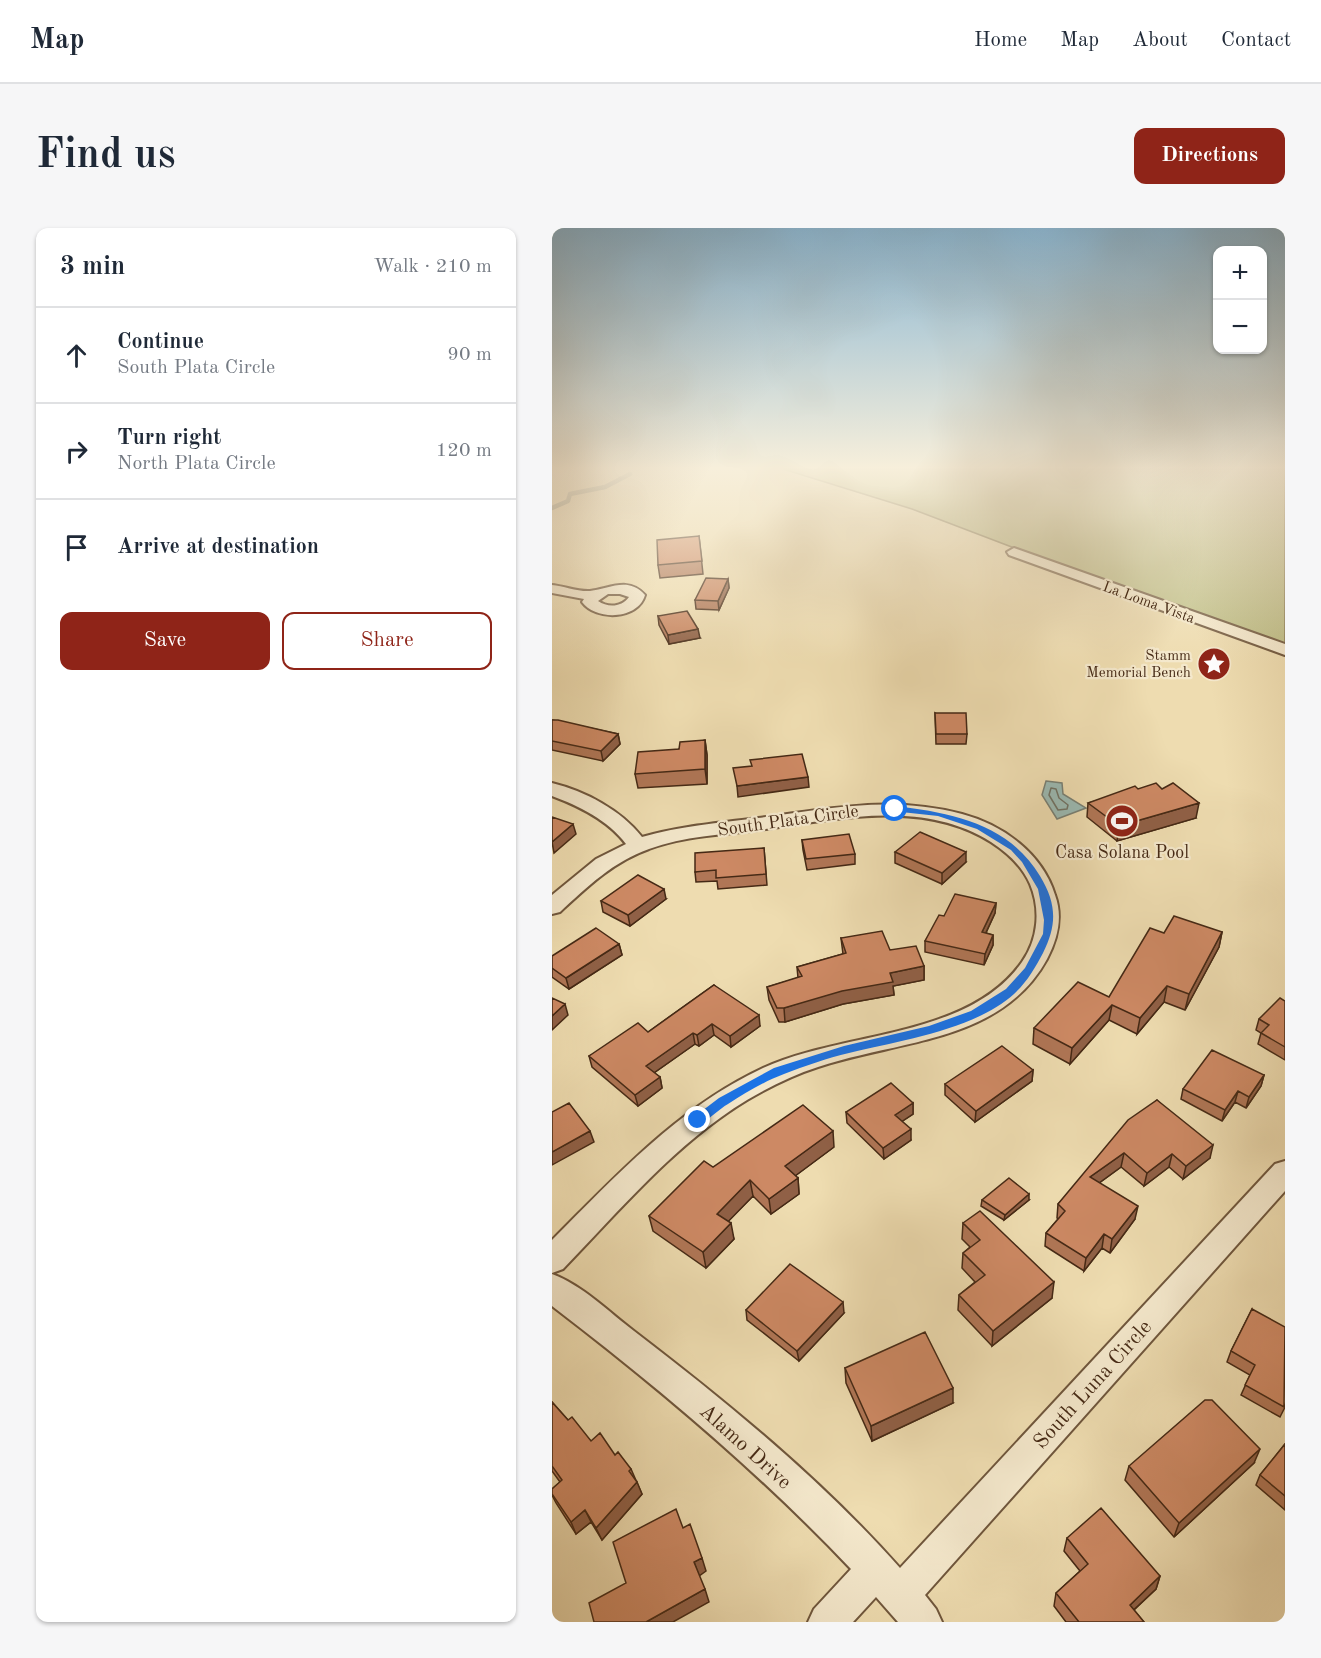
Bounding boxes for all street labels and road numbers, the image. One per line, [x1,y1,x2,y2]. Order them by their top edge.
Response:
street label: La Loma Vista [1100,580,1197,627]
street label: South Plata Circle [716,802,860,840]
street label: South Luna Circle [1030,1317,1156,1453]
street label: Alamo Drive [695,1401,795,1494]

